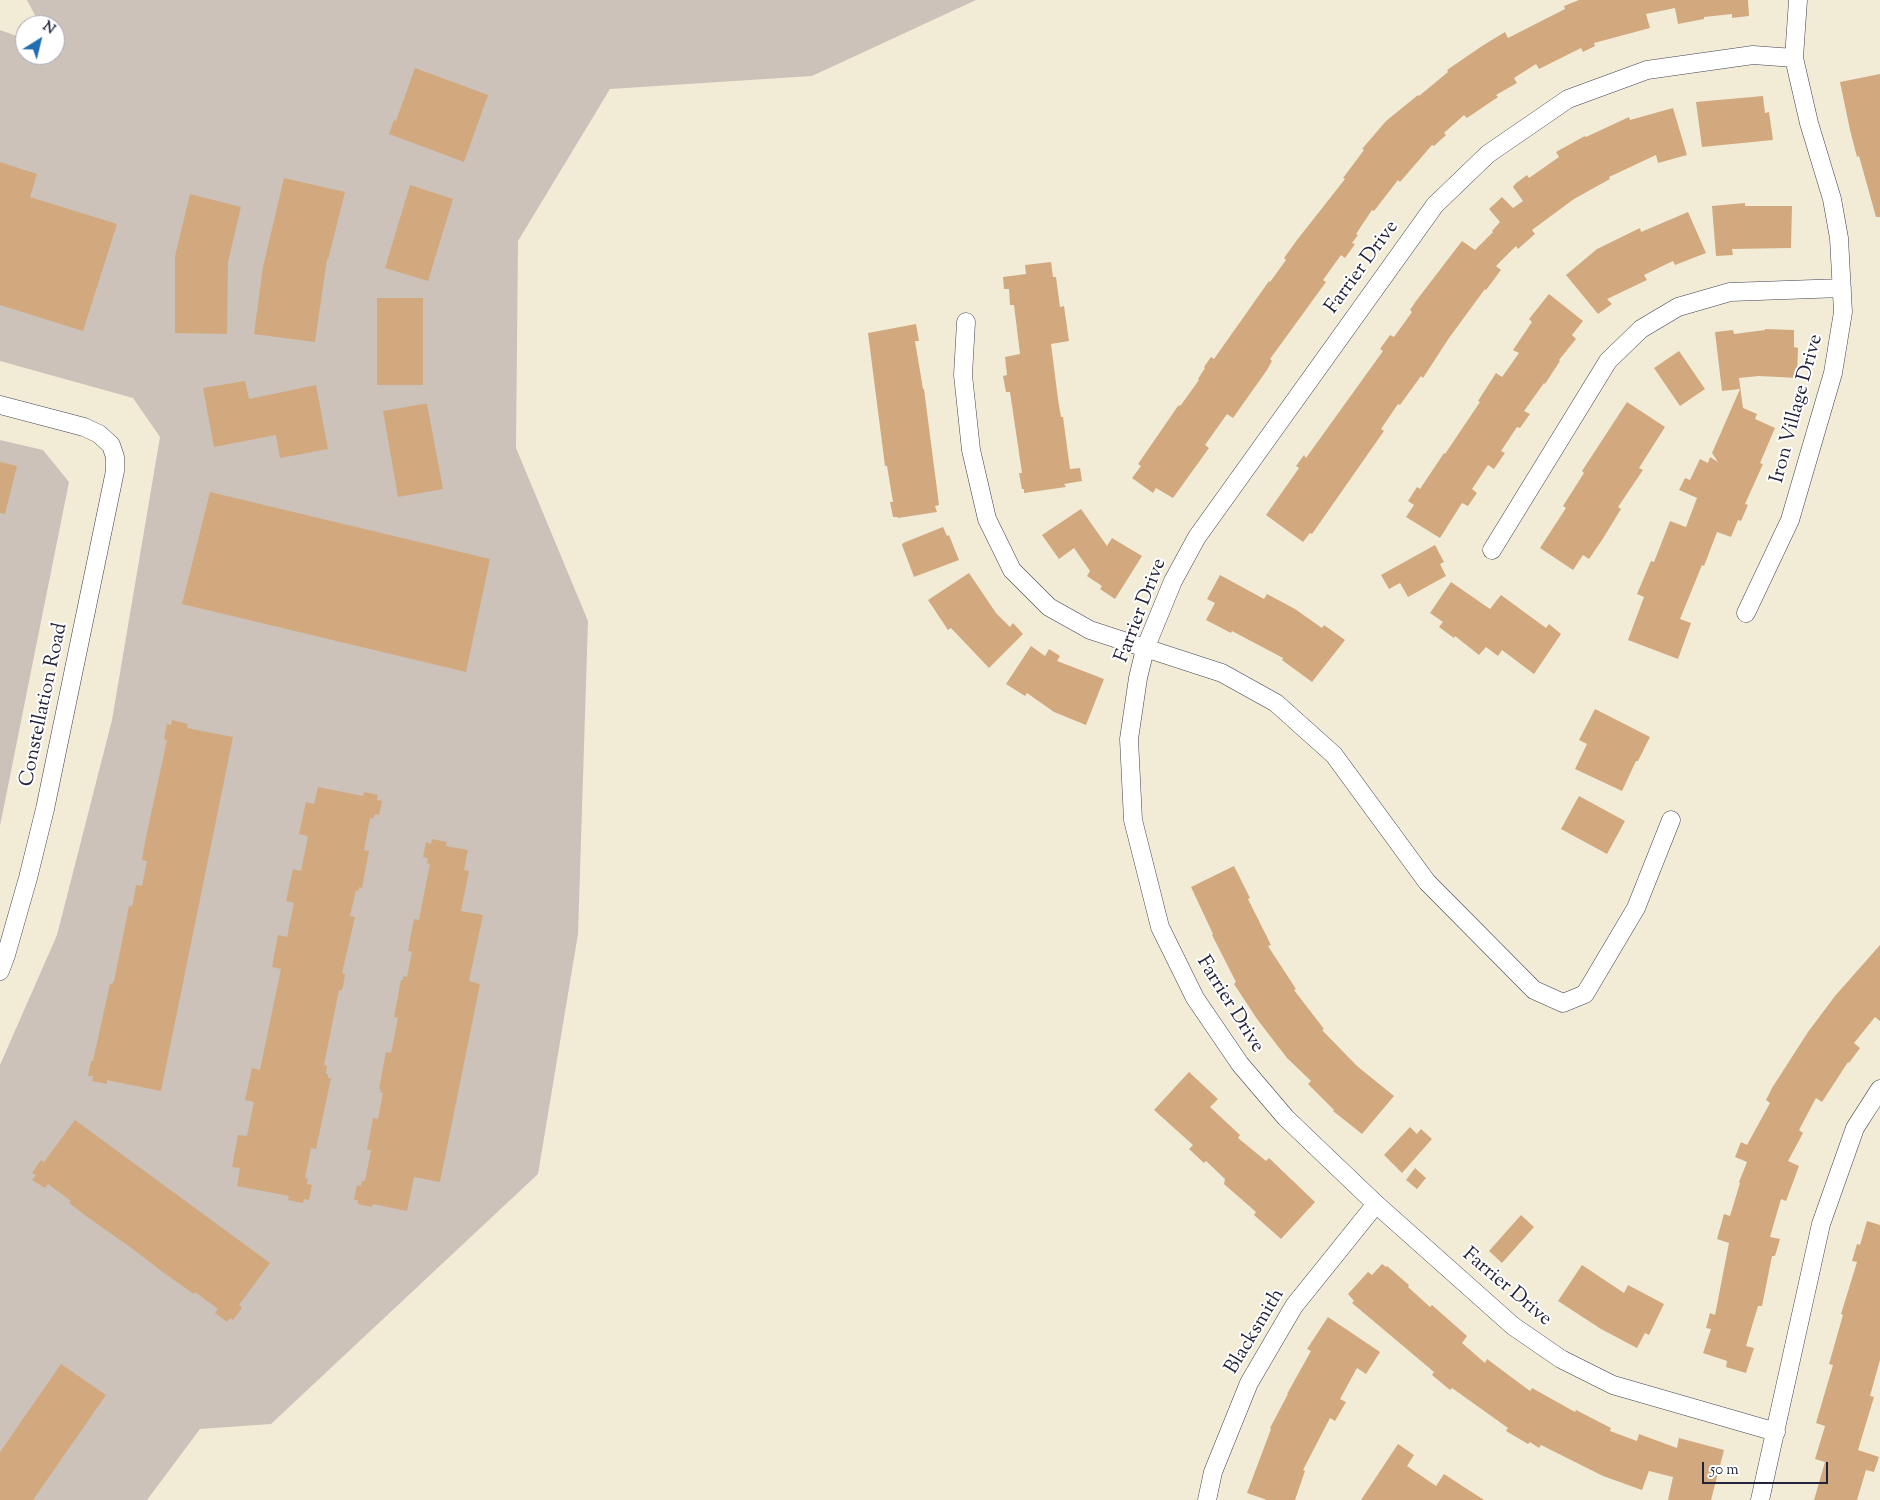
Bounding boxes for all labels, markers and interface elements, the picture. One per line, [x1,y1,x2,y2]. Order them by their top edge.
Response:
north arrow [15,15,65,65]
text: N [38,17,59,40]
street label: Farrier Drive [1321,217,1405,319]
street label: Iron Village Drive [1767,332,1829,486]
street label: Farrier Drive [1111,556,1173,666]
street label: Constellation Road [16,621,74,789]
street label: Farrier Drive [1190,952,1268,1058]
street label: Farrier Drive [1456,1244,1556,1332]
street label: Blacksmith [1221,1285,1291,1379]
scale bar [1705,1452,1831,1484]
text: 50 m [1710,1460,1739,1481]

